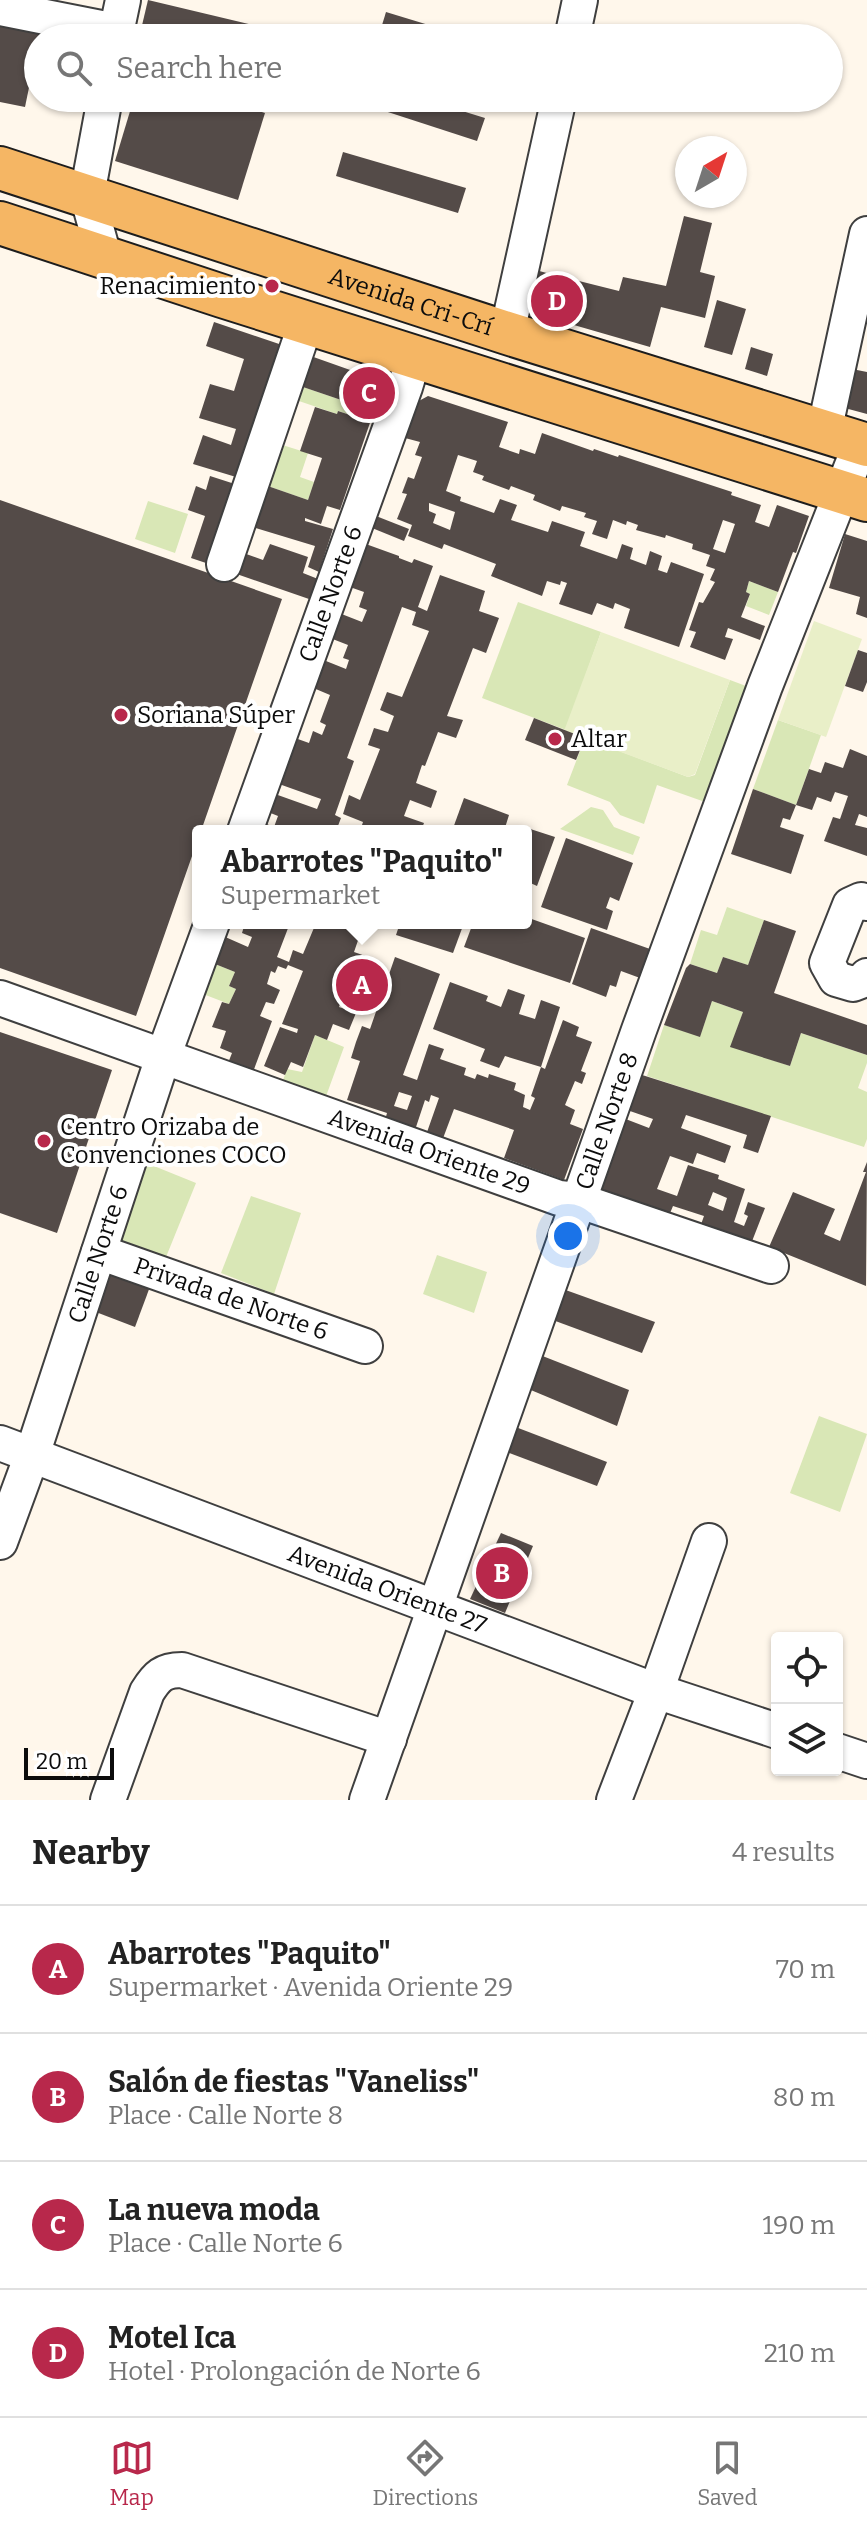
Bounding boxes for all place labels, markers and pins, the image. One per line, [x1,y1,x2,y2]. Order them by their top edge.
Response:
pin: D [531,271,583,331]
place label: Renacimiento [100,272,256,300]
marker: Renacimiento [263,277,281,295]
pin: C [343,363,395,423]
place label: Soriana Súper [137,701,296,729]
marker: Soriana Súper [112,706,130,724]
place label: Altar [571,725,627,753]
marker: Altar [546,730,564,748]
pin: A [336,955,388,1015]
place label: Centro Orizaba de Convenciones COCO [60,1113,287,1169]
marker: Centro Orizaba de Convenciones COCO [35,1132,53,1150]
pin: B [476,1543,528,1603]

